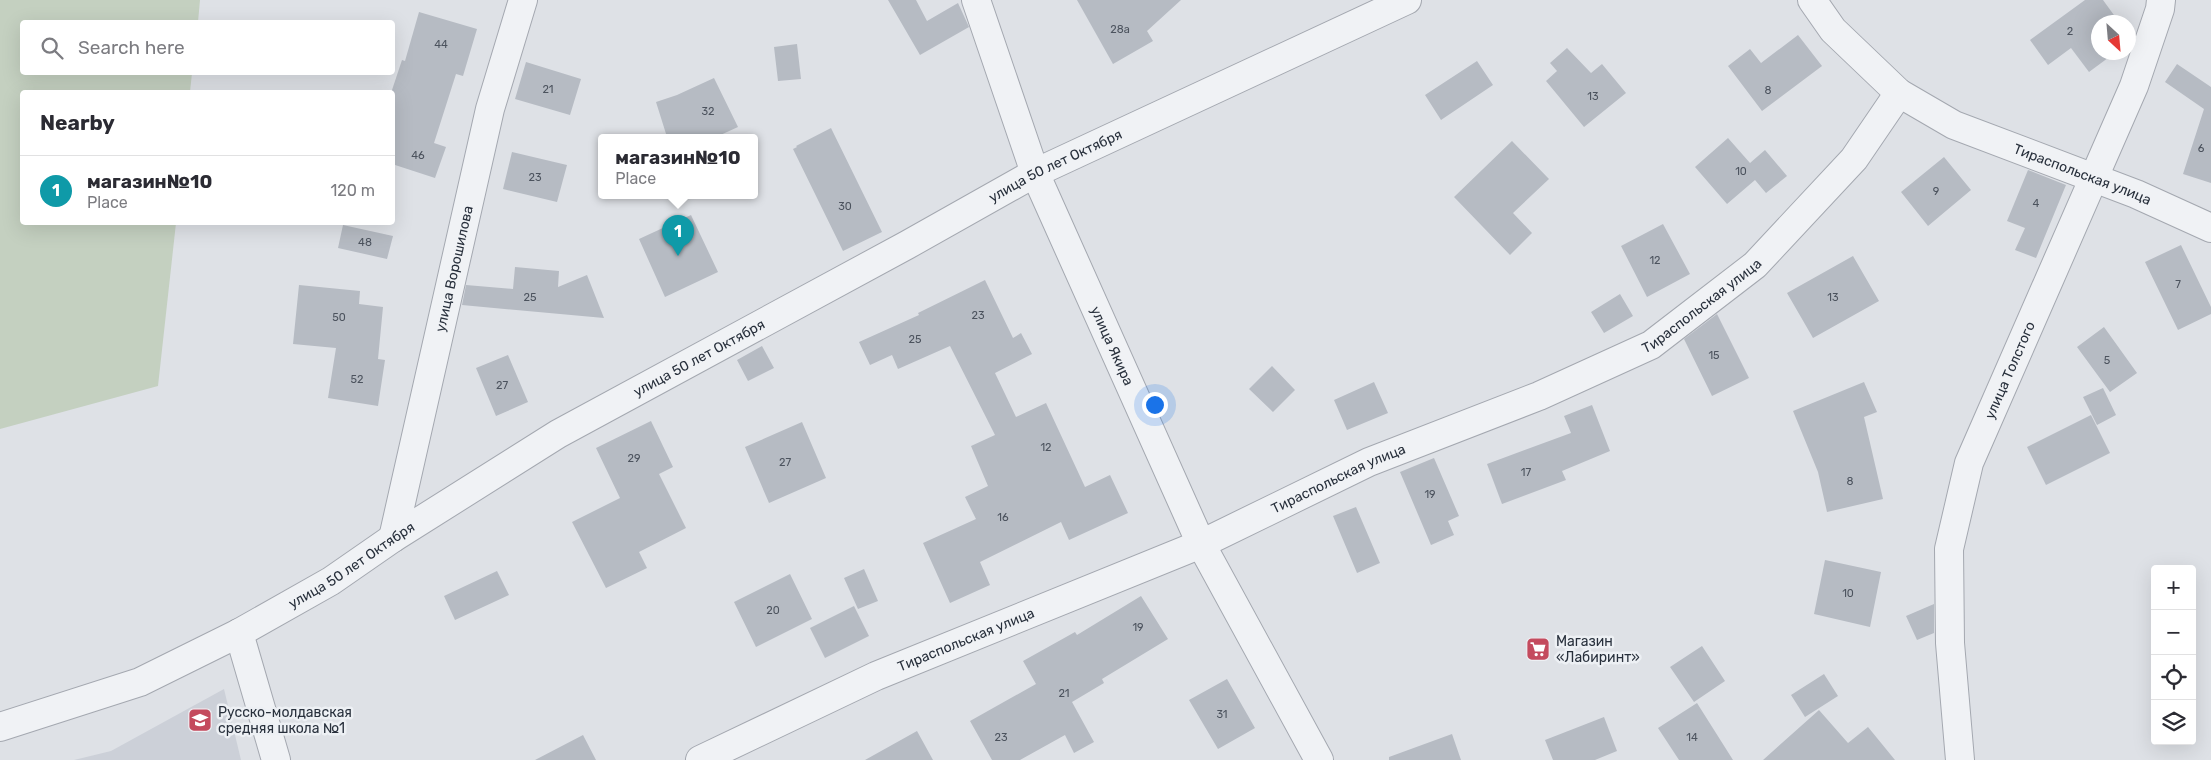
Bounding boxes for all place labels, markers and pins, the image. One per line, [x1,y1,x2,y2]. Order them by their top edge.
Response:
pin: 1 [662,215,694,256]
place label: Магазин «Лабиринт» [1556,633,1640,666]
supermarket icon: Магазин «Лабиринт» [1525,636,1551,662]
place label: Русско-молдавская средняя школа №1 [218,704,352,737]
school or university icon: Русско-молдавская средняя школа №1 [187,707,213,733]

